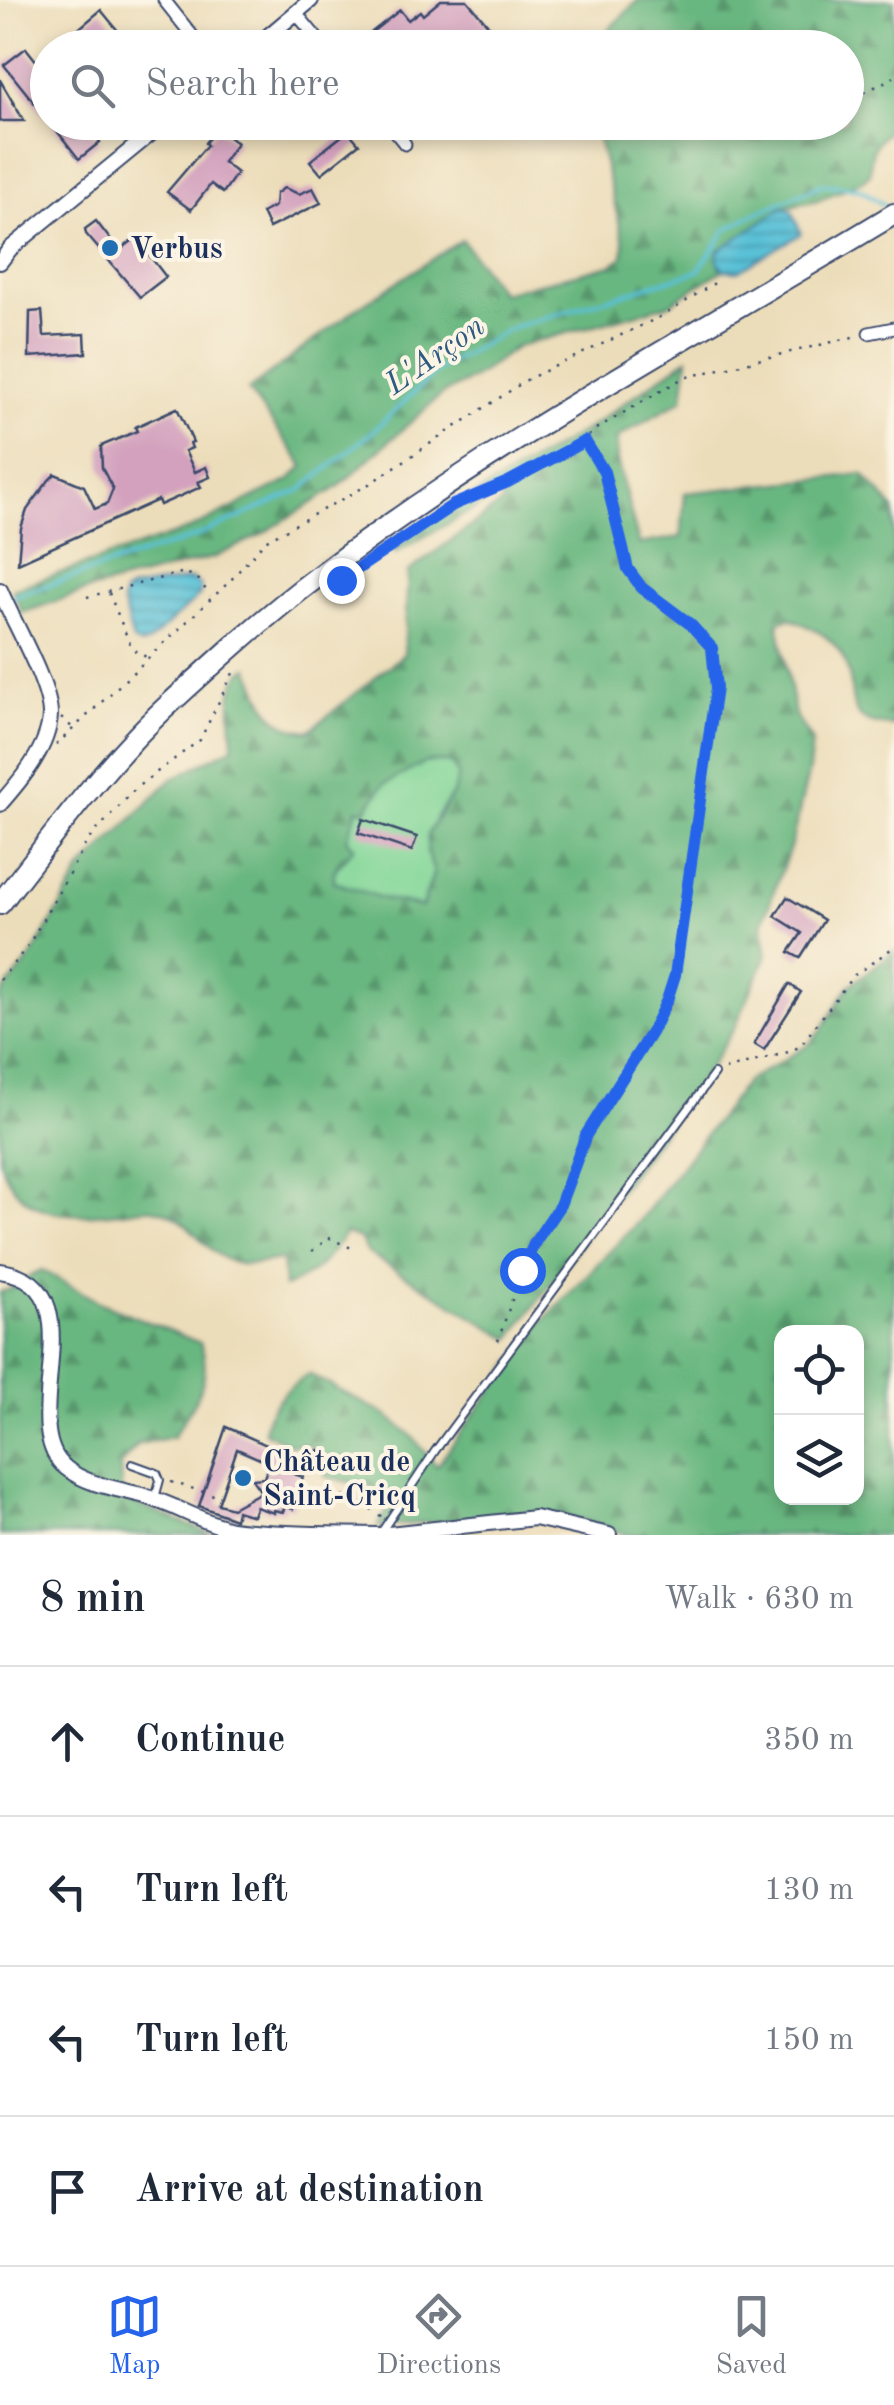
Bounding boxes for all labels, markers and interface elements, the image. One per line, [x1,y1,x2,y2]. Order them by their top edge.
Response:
search box [30,30,864,140]
icon: search [65,58,120,113]
text: Search here [145,66,340,104]
place label: Verbus [130,235,223,265]
marker: Verbus [99,237,121,259]
water label: L'Arçon [379,311,491,403]
route end [319,558,365,604]
route start [500,1248,546,1294]
map controls [774,1325,864,1505]
button: locate [774,1325,864,1415]
button: layers [774,1415,864,1505]
place label: Château de Saint-Cricq [263,1448,416,1512]
marker: Château de Saint-Cricq [232,1467,254,1489]
text: 8 min [40,1579,146,1621]
text: Walk · 630 m [664,1584,854,1616]
icon: ahead [40,1714,95,1769]
text: Continue [135,1722,285,1760]
text: 350 m [764,1725,854,1757]
icon: left [40,1864,95,1919]
text: Turn left [135,1872,288,1910]
text: 130 m [764,1875,854,1907]
icon: left [40,2014,95,2069]
text: Turn left [135,2022,288,2060]
text: 150 m [764,2025,854,2057]
icon: arrive [40,2164,95,2219]
text: Arrive at destination [135,2172,484,2210]
tab: Map [107,2289,162,2384]
tab: Directions [377,2289,501,2384]
tab: Saved [715,2289,787,2384]

